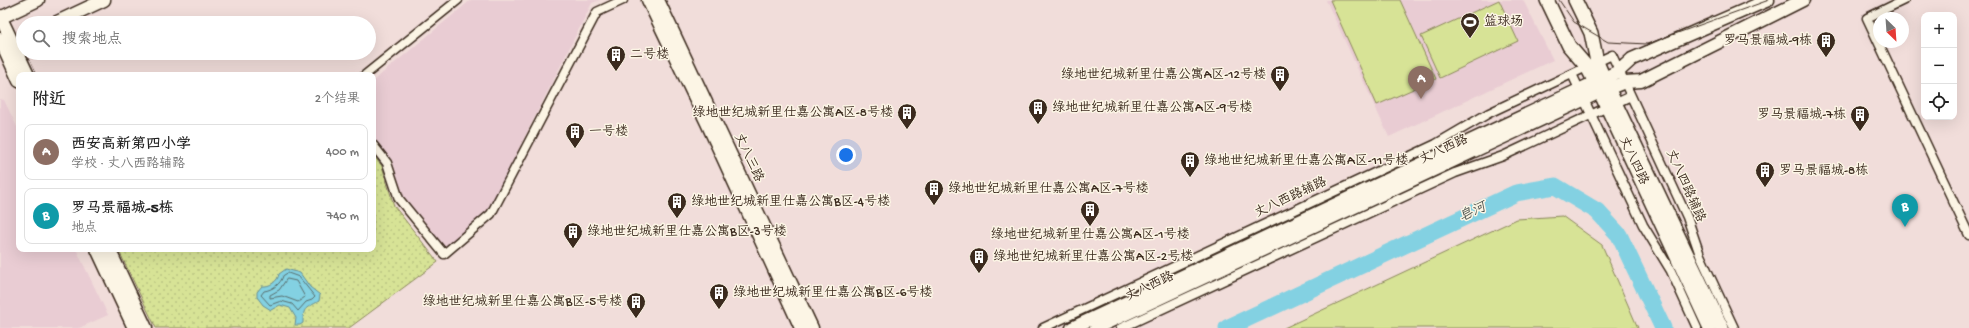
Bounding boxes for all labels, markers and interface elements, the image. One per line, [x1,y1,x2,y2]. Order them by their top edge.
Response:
sports icon: 篮球场 [1459,11,1481,39]
north arrow [1873,12,1909,48]
map controls [1921,12,1957,120]
button: + [1921,12,1957,48]
place label: 篮球场 [1484,14,1523,30]
search box [16,16,376,60]
icon: search [30,27,52,49]
building icon: 罗马景福城-9栋 [1815,30,1837,58]
text: 搜索地点 [62,31,122,49]
place label: 罗马景福城-9栋 [1723,32,1812,49]
building icon: 二号楼 [605,44,627,72]
place label: 二号楼 [630,47,669,63]
button: − [1921,48,1957,84]
building icon: 绿地世纪城新里仕嘉公寓A区-12号楼 [1269,64,1291,92]
pin: A [1408,66,1434,99]
place label: 绿地世纪城新里仕嘉公寓A区-12号楼 [1061,67,1266,83]
button: locate [1921,84,1957,120]
text: 附近 [32,91,66,111]
text: 2个结果 [315,92,360,107]
building icon: 绿地世纪城新里仕嘉公寓A区-9号楼 [1027,97,1049,125]
place label: 绿地世纪城新里仕嘉公寓A区-9号楼 [1052,100,1252,116]
building icon: 绿地世纪城新里仕嘉公寓A区-8号楼 [896,102,918,130]
building icon: 罗马景福城-7栋 [1849,104,1871,132]
place label: 绿地世纪城新里仕嘉公寓A区-8号楼 [692,105,893,121]
place label: 罗马景福城-7栋 [1757,106,1846,123]
building icon: 一号楼 [564,121,586,149]
place label: 一号楼 [589,124,628,140]
street label: 丈八三路 [730,131,767,185]
street label: 丈八西路 [1417,131,1471,168]
street label: 丈八四路 [1615,134,1652,188]
text: 西安高新第四小学 [71,136,191,154]
text: A [42,145,50,160]
text: 400 m [326,145,359,160]
your location [836,145,856,165]
street label: 丈八四路辅路 [1662,147,1709,225]
building icon: 绿地世纪城新里仕嘉公寓A区-11号楼 [1179,150,1201,178]
place label: 绿地世纪城新里仕嘉公寓A区-11号楼 [1204,153,1408,169]
text: 学校 · 丈八西路辅路 [71,157,185,172]
building icon: 罗马景福城-8栋 [1754,160,1776,188]
place label: 罗马景福城-8栋 [1779,162,1868,179]
street label: 丈八西路辅路 [1252,174,1330,221]
building icon: 绿地世纪城新里仕嘉公寓A区-7号楼 [923,178,945,206]
place label: 绿地世纪城新里仕嘉公寓A区-7号楼 [948,181,1149,197]
building icon: 绿地世纪城新里仕嘉公寓B区-4号楼 [666,191,688,219]
place label: 绿地世纪城新里仕嘉公寓B区-4号楼 [691,194,890,210]
pin: B [1892,194,1918,227]
water label: 皂河 [1456,198,1491,227]
building icon: 绿地世纪城新里仕嘉公寓A区-1号楼 [1079,199,1101,227]
text: 罗马景福城-5栋 [71,200,174,218]
text: B [43,209,49,224]
text: 740 m [326,209,359,224]
text: 地点 [71,221,97,236]
building icon: 绿地世纪城新里仕嘉公寓B区-3号楼 [562,221,584,249]
place label: 绿地世纪城新里仕嘉公寓B区-3号楼 [587,224,786,240]
place label: 绿地世纪城新里仕嘉公寓A区-1号楼 [991,227,1190,243]
building icon: 绿地世纪城新里仕嘉公寓A区-2号楼 [968,246,990,274]
place label: 绿地世纪城新里仕嘉公寓A区-2号楼 [993,249,1193,265]
street label: 丈八西路 [1123,268,1177,305]
building icon: 绿地世纪城新里仕嘉公寓B区-6号楼 [708,282,730,310]
place label: 绿地世纪城新里仕嘉公寓B区-6号楼 [733,285,932,301]
building icon: 绿地世纪城新里仕嘉公寓B区-5号楼 [625,291,647,319]
place label: 绿地世纪城新里仕嘉公寓B区-5号楼 [422,294,622,310]

